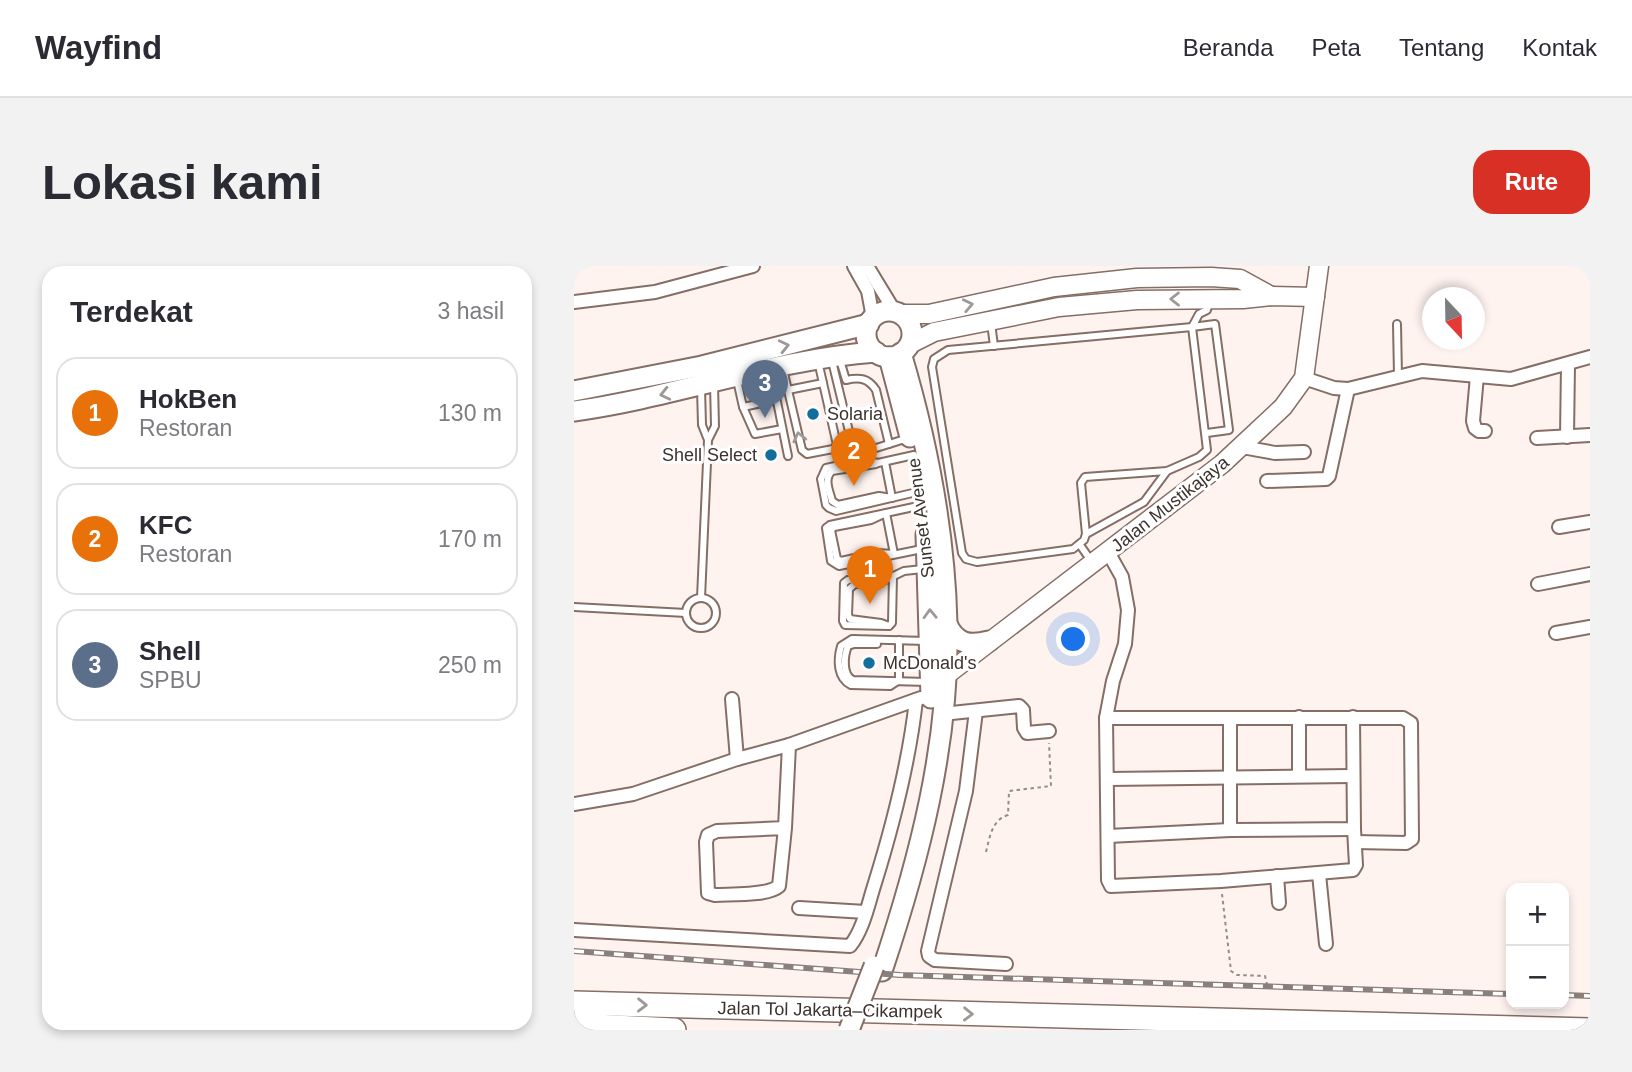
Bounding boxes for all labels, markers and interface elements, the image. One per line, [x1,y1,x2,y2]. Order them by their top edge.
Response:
text: Wayfind [35,29,162,66]
text: Beranda [1183,34,1274,61]
text: Peta [1312,34,1361,61]
text: Tentang [1399,34,1484,61]
text: Kontak [1522,34,1597,61]
button: Rute [1473,150,1590,214]
text: Lokasi kami [42,155,323,209]
north arrow [1422,287,1485,350]
one-way arrow [1169,291,1180,307]
text: Terdekat [70,295,193,328]
text: 3 hasil [438,298,504,324]
one-way arrow [962,298,974,313]
one-way arrow [778,340,790,354]
pin: 3 [742,360,788,418]
text: HokBen [139,384,237,414]
one-way arrow [659,385,671,400]
text: 1 [89,400,101,426]
text: 130 m [438,400,502,426]
place label: Solaria [827,404,884,424]
marker: Solaria [805,406,821,422]
text: Restoran [139,415,232,441]
pin: 2 [831,428,877,486]
one-way arrow [792,431,807,443]
place label: Shell Select [662,445,757,465]
marker: Shell Select [763,447,779,463]
street label: Jalan Mustikajaya [1107,451,1233,556]
street label: Sunset Avenue [904,457,938,579]
text: KFC [139,510,192,540]
text: 2 [89,526,101,552]
text: 170 m [438,526,502,552]
text: Restoran [139,541,232,567]
pin: 1 [847,546,893,604]
one-way arrow [922,608,937,619]
your location [1056,622,1090,656]
text: Shell [139,636,201,666]
text: 3 [89,652,101,678]
text: 250 m [438,652,502,678]
place label: McDonald's [883,653,976,673]
marker: McDonald's [861,655,877,671]
text: SPBU [139,667,202,693]
map controls [1506,883,1569,1009]
button: + [1506,883,1569,946]
button: − [1506,946,1569,1009]
one-way arrow [637,997,648,1013]
street label: Jalan Tol Jakarta–Cikampek [717,998,944,1022]
one-way arrow [962,1006,973,1021]

